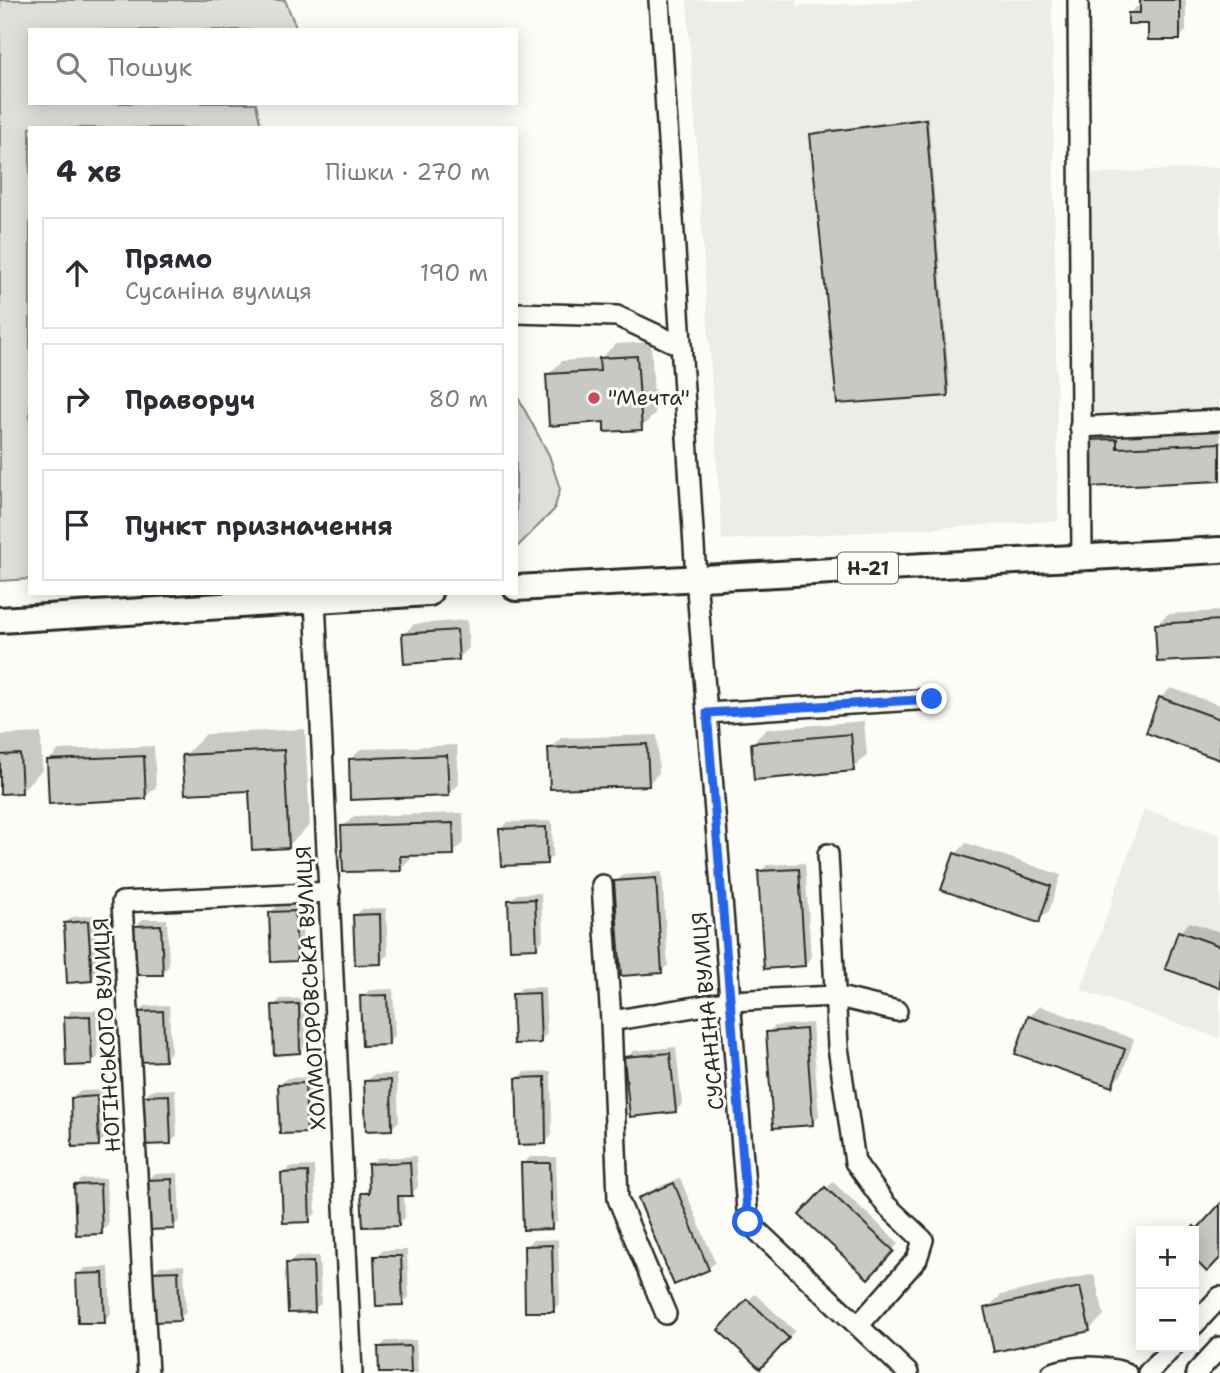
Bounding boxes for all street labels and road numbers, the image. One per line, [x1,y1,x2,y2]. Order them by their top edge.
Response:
road number: Н-21 [838,552,898,583]
street label: ХОЛМОГОРОВСЬКА ВУЛИЦЯ [290,845,332,1131]
street label: СУСАНІНА ВУЛИЦЯ [685,911,731,1111]
street label: НОГІНСЬКОГО ВУЛИЦЯ [87,917,127,1153]

